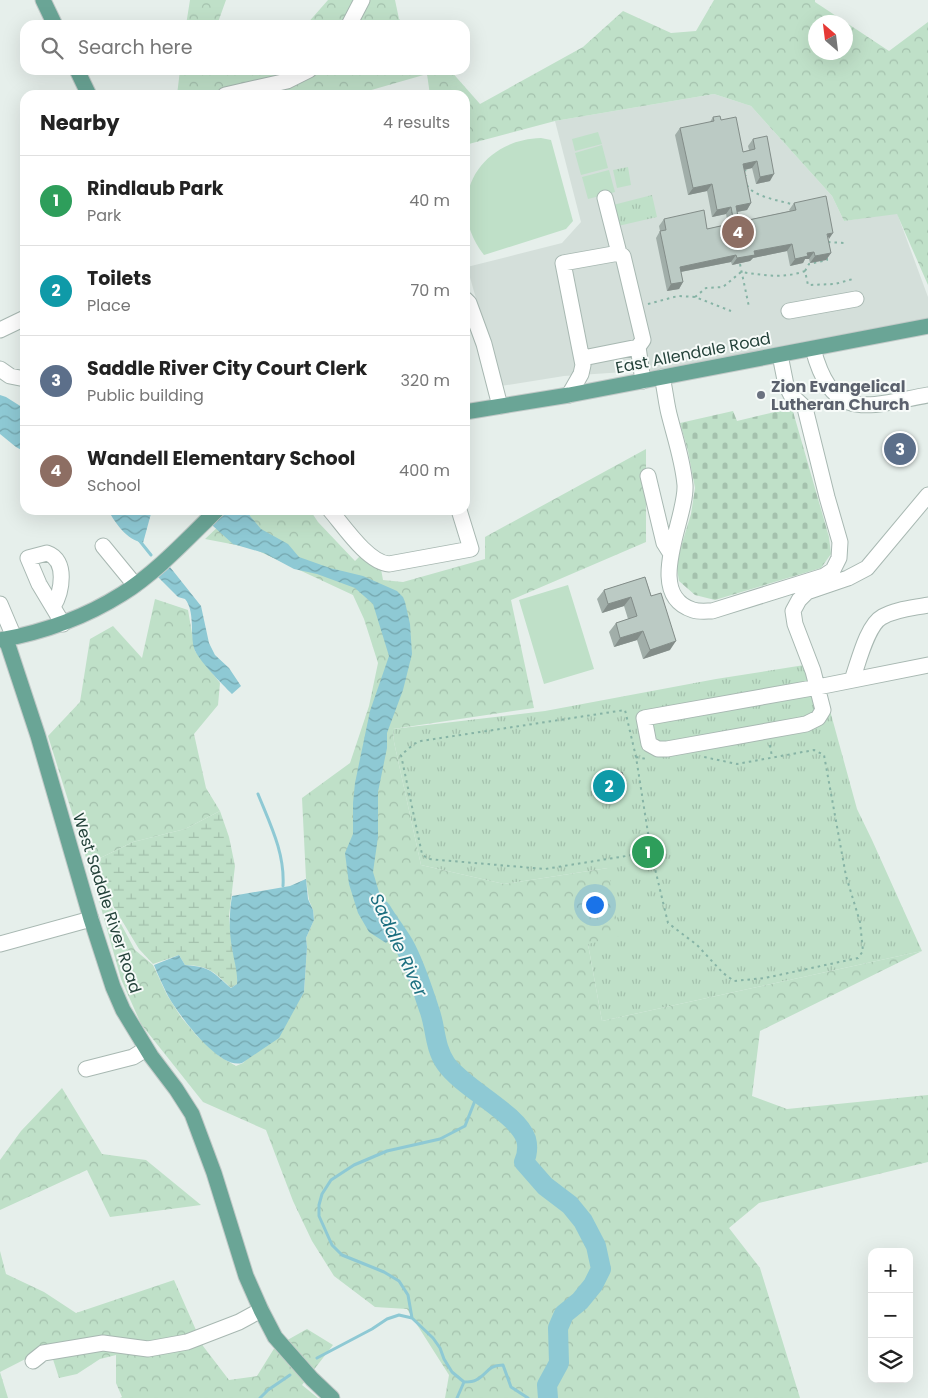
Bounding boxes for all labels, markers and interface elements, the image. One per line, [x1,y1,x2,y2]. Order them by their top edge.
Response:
north arrow [808,15,853,60]
search box [20,20,470,75]
icon: search [38,34,66,62]
text: Search here [78,34,192,61]
text: Nearby [40,108,120,137]
text: 4 results [383,111,450,134]
text: Rindlaub Park [87,175,224,202]
text: 1 [53,189,59,212]
text: 40 m [409,189,450,212]
text: Park [87,204,121,227]
pin: 4 [722,213,754,251]
text: Toilets [87,265,152,292]
text: 2 [51,279,61,302]
text: 70 m [410,279,450,302]
text: Place [87,294,131,317]
street label: East Allendale Road [613,327,773,379]
text: Saddle River City Court Clerk [87,355,367,382]
text: 3 [51,369,61,392]
text: 320 m [401,369,450,392]
place label: Zion Evangelical Lutheran Church [771,375,910,416]
text: Public building [87,384,204,407]
marker: Zion Evangelical Lutheran Church [755,389,767,401]
pin: 3 [884,430,916,468]
text: Wandell Elementary School [87,445,355,472]
text: 4 [51,459,61,482]
text: 400 m [399,459,450,482]
text: School [87,474,141,497]
pin: 2 [593,767,625,805]
street label: West Saddle River Road [67,810,147,996]
pin: 1 [632,833,664,871]
water label: Saddle River [364,889,434,1002]
your location [582,892,608,918]
map controls [868,1248,913,1383]
button: + [868,1248,913,1293]
button: − [868,1293,913,1338]
button: layers [868,1338,913,1383]

